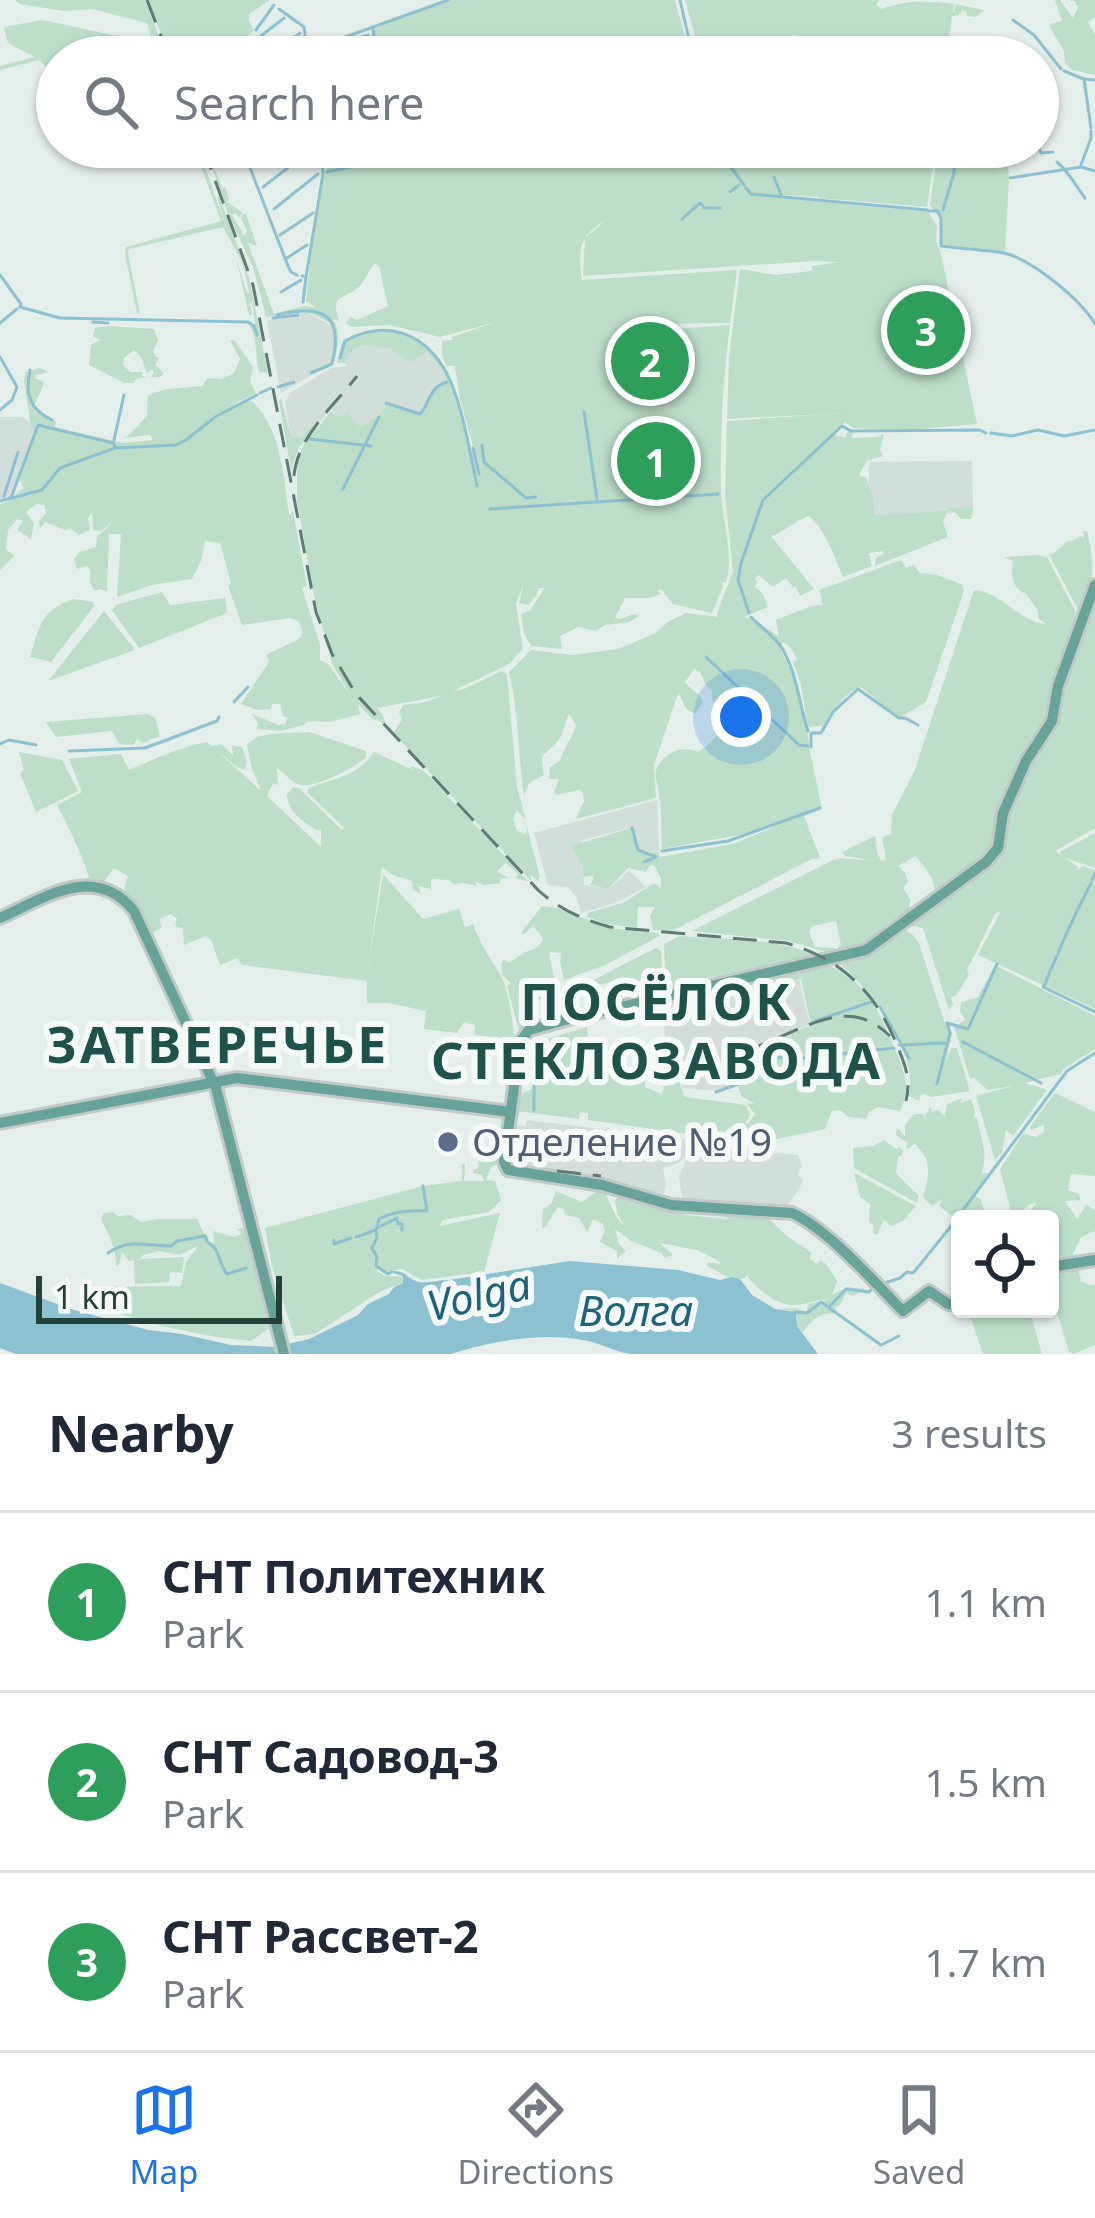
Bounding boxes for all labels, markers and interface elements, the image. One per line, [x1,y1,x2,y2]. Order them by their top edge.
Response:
search box [36,36,1059,168]
icon: search [78,69,144,135]
text: Search here [174,72,424,133]
pin: 3 [887,285,965,375]
pin: 2 [611,316,689,406]
pin: 1 [617,416,695,506]
your location [711,687,771,747]
district label: ПОСЁЛОК СТЕКЛОЗАВОДА [431,965,883,1094]
district label: ЗАТВЕРЕЧЬЕ [47,1008,389,1078]
place label: Отделение №19 [472,1114,772,1167]
marker: Отделение №19 [435,1129,461,1155]
map controls [951,1210,1059,1318]
button: locate [951,1210,1059,1318]
water label: Volga [421,1254,536,1333]
scale bar [36,1270,282,1323]
text: 1 km [54,1274,130,1319]
water label: Волга [579,1281,693,1338]
text: Nearby [48,1397,234,1467]
text: 3 results [892,1406,1047,1459]
text: СНТ Политехник [162,1545,545,1606]
text: 1 [76,1575,98,1628]
text: 1.1 km [925,1575,1047,1628]
text: Park [162,1606,244,1659]
text: СНТ Садовод-3 [162,1725,499,1786]
text: 2 [76,1755,98,1808]
text: 1.5 km [925,1755,1047,1808]
text: Park [162,1786,244,1839]
text: СНТ Рассвет-2 [162,1905,478,1966]
text: 3 [76,1935,98,1988]
text: 1.7 km [925,1935,1047,1988]
text: Park [162,1966,244,2019]
tab: Map [130,2077,198,2194]
tab: Directions [457,2077,614,2194]
tab: Saved [873,2077,965,2194]

